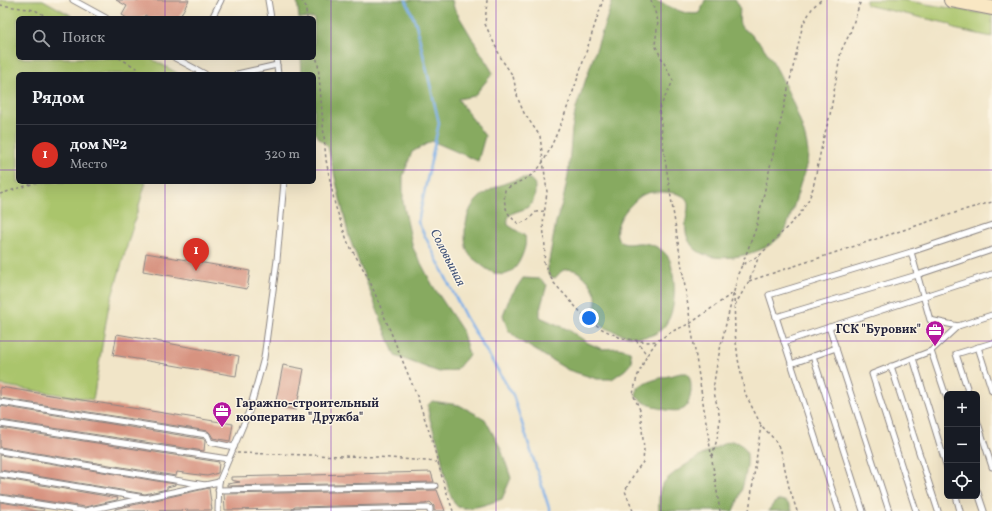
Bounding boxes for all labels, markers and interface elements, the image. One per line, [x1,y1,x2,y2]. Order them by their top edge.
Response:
search box [16,16,316,60]
icon: search [30,27,52,49]
text: Поиск [62,28,105,49]
text: Рядом [32,87,85,110]
text: дом №2 [70,135,127,156]
text: 1 [42,146,48,164]
text: 320 m [265,146,300,164]
text: Место [70,156,107,174]
water label: Соловьиная [425,226,469,290]
pin: 1 [183,238,209,271]
your location [579,308,599,328]
office icon: ГСК "Буровик" [924,319,946,347]
place label: ГСК "Буровик" [836,322,921,338]
map controls [944,391,980,499]
button: + [944,391,980,427]
place label: Гаражно-строительный кооператив "Дружба" [236,396,379,426]
office icon: Гаражно-строительный кооператив "Дружба" [211,400,233,428]
button: − [944,427,980,463]
button: locate [944,463,980,499]

